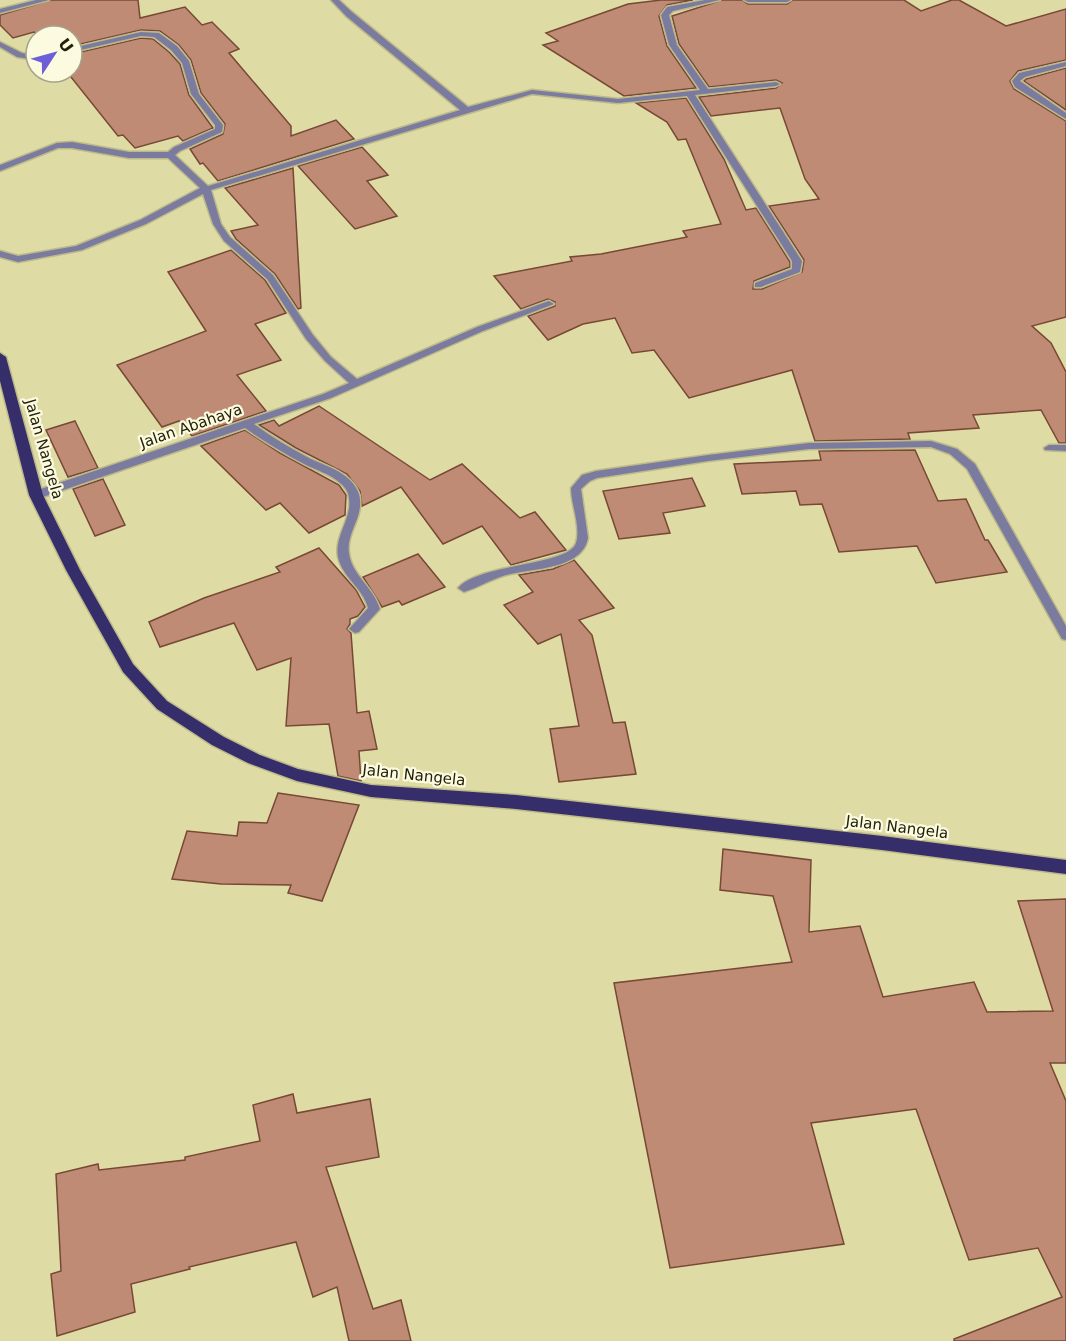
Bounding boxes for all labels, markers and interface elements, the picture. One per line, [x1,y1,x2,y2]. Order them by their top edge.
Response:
north arrow [24,24,84,84]
text: U [54,35,77,56]
street label: Jalan Nangela [21,396,67,501]
street label: Jalan Abahaya [137,400,245,452]
street label: Jalan Nangela [361,761,466,789]
street label: Jalan Nangela [844,812,949,842]

